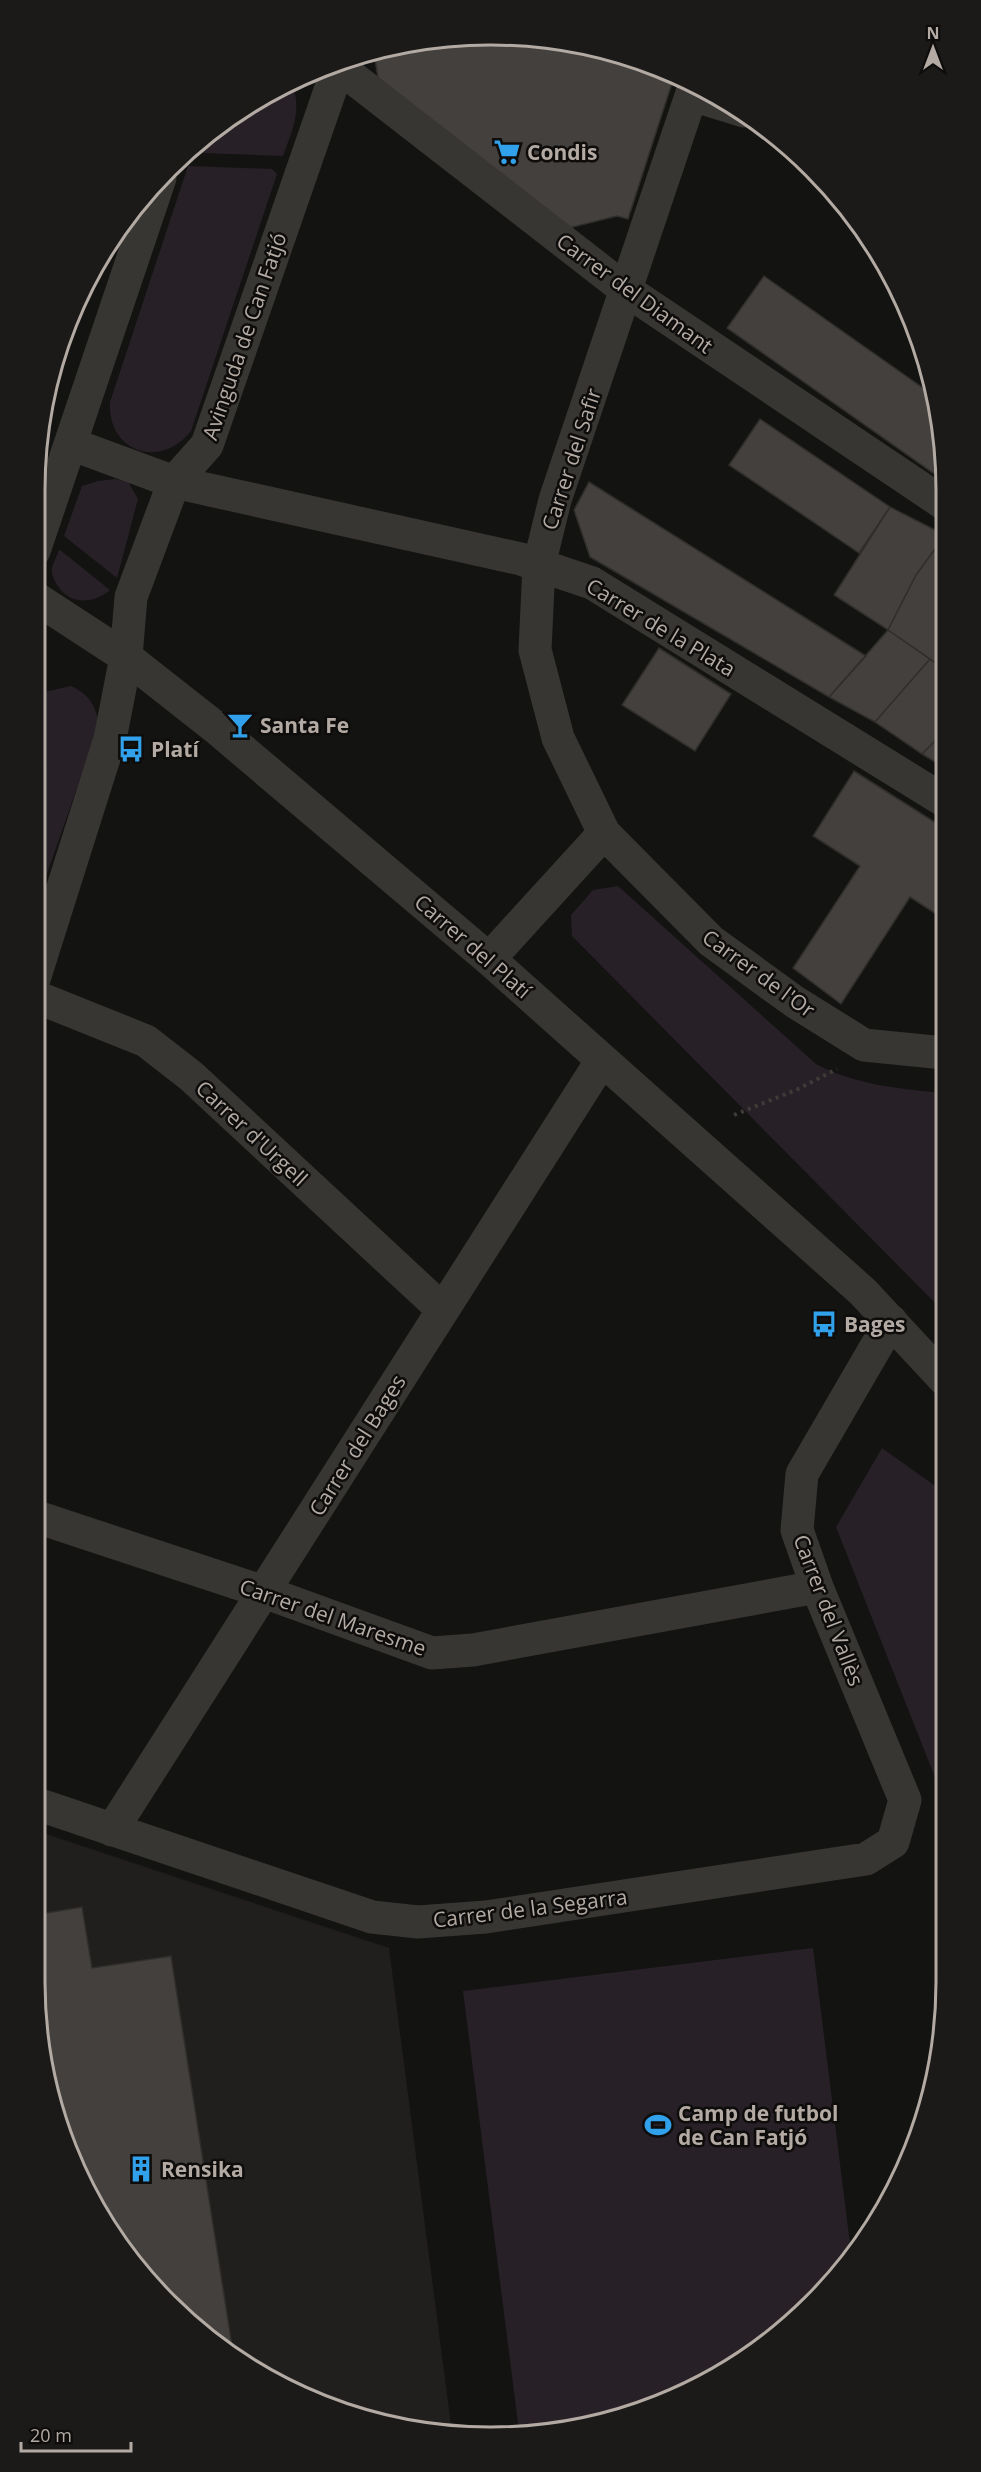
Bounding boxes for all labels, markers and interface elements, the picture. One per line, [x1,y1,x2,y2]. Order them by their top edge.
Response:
north arrow [903,18,963,78]
text: N [926,22,940,44]
supermarket icon: Condis [492,137,522,167]
place label: Condis [527,138,597,166]
street label: Carrer del Diamant [551,227,719,359]
street label: Avinguda de Can Fatjó [195,229,293,443]
street label: Carrer del Safir [535,384,607,533]
street label: Carrer de la Plata [581,571,741,683]
bar icon: Santa Fe [225,710,255,740]
place label: Santa Fe [260,711,349,739]
bus stop icon: Platí [116,734,146,764]
place label: Platí [151,735,200,763]
street label: Carrer del Platí [409,888,538,1005]
street label: Carrer de l'Or [697,923,821,1024]
street label: Carrer d'Urgell [190,1074,314,1192]
bus stop icon: Bages [809,1309,839,1339]
place label: Bages [844,1310,906,1338]
street label: Carrer del Bages [302,1369,412,1521]
street label: Carrer del Vallès [787,1530,871,1690]
street label: Carrer del Maresme [236,1572,430,1662]
street label: Carrer de la Segarra [431,1882,629,1934]
place label: Camp de futbol de Can Fatjó [678,2099,838,2151]
sports icon: Camp de futbol de Can Fatjó [643,2110,673,2140]
building icon: Rensika [126,2154,156,2184]
place label: Rensika [161,2155,244,2183]
scale bar [21,2415,130,2453]
text: 20 m [30,2423,72,2447]

